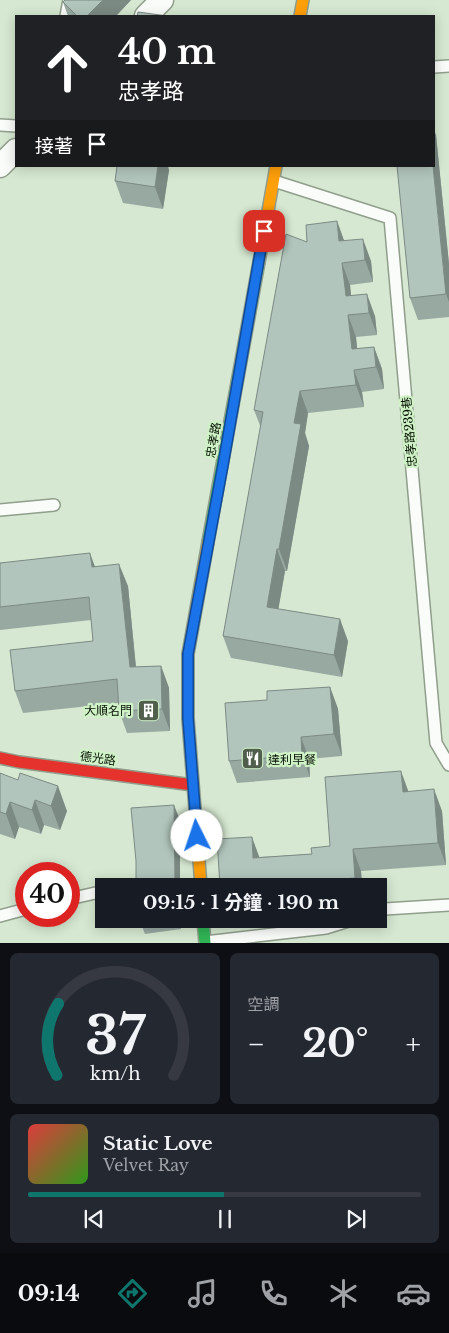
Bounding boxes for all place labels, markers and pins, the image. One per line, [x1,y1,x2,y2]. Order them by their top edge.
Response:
pin [243,210,285,252]
building icon: 大順名門 [136,698,160,722]
place label: 大順名門 [84,703,132,718]
restaurant icon: 達利早餐 [240,747,264,771]
place label: 達利早餐 [268,752,316,767]

